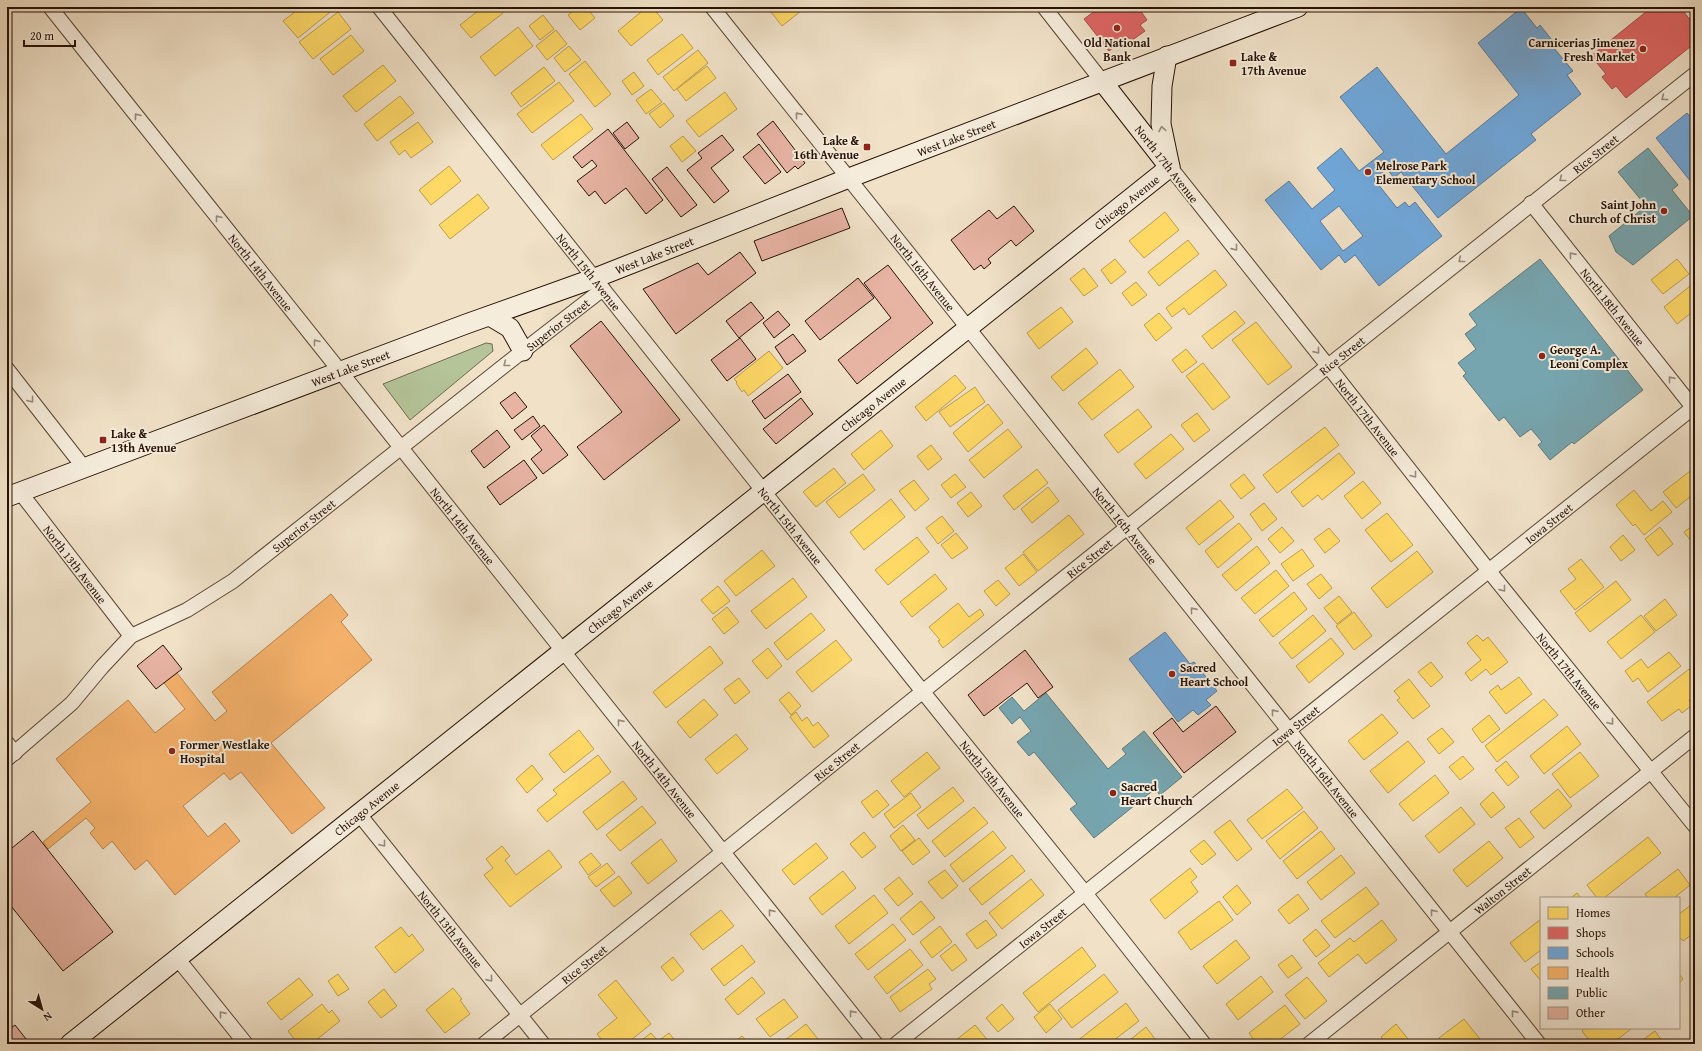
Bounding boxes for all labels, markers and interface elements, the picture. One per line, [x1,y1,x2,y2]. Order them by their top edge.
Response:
scale bar [24,22,75,48]
marker: Old National Bank [1112,23,1122,33]
text: 20 m [30,27,54,44]
place label: Old National Bank [1084,34,1151,65]
place label: Carnicerias Jimenez Fresh Market [1528,34,1635,65]
marker: Carnicerias Jimenez Fresh Market [1638,44,1648,54]
place label: Lake & 17th Avenue [1241,48,1307,79]
marker: Lake & 17th Avenue [1228,58,1238,68]
one-way arrow [1662,94,1669,101]
one-way arrow [796,112,803,119]
one-way arrow [134,113,141,120]
street label: West Lake Street [914,114,999,160]
street label: North 17th Avenue [1131,122,1203,207]
one-way arrow [1158,126,1167,132]
street label: Rice Street [1569,129,1622,177]
place label: Lake & 16th Avenue [794,132,860,163]
marker: Lake & 16th Avenue [862,142,872,152]
place label: Melrose Park Elementary School [1376,157,1476,188]
marker: Melrose Park Elementary School [1363,167,1373,177]
street label: Chicago Avenue [1090,170,1163,233]
one-way arrow [1560,174,1567,181]
place label: Saint John Church of Christ [1569,196,1656,227]
marker: Saint John Church of Christ [1659,206,1669,216]
one-way arrow [215,215,222,222]
street label: North 15th Avenue [553,229,626,314]
street label: North 14th Avenue [225,230,298,315]
street label: North 16th Avenue [887,230,960,315]
street label: West Lake Street [612,231,697,278]
one-way arrow [1230,244,1237,251]
one-way arrow [1570,253,1577,260]
one-way arrow [1458,255,1465,262]
street label: North 18th Avenue [1577,264,1649,349]
street label: Superior Street [522,294,594,355]
street label: Rice Street [1315,331,1369,379]
one-way arrow [313,339,320,346]
place label: George A. Leoni Complex [1550,341,1629,372]
street label: West Lake Street [309,345,393,390]
one-way arrow [1312,347,1319,354]
marker: George A. Leoni Complex [1537,351,1547,361]
one-way arrow [504,359,511,366]
street label: Chicago Avenue [837,372,910,435]
street label: North 17th Avenue [1332,375,1404,460]
one-way arrow [1668,377,1675,384]
one-way arrow [27,396,34,403]
place label: Lake & 13th Avenue [111,425,177,456]
marker: Lake & 13th Avenue [98,435,108,445]
one-way arrow [1409,471,1416,478]
street label: North 14th Avenue [427,483,499,568]
street label: North 15th Avenue [755,483,827,568]
street label: North 16th Avenue [1089,483,1162,568]
street label: Superior Street [268,494,339,556]
street label: Iowa Street [1521,498,1577,547]
street label: North 13th Avenue [40,521,111,607]
street label: Rice Street [1062,534,1116,582]
street label: Chicago Avenue [583,574,656,637]
one-way arrow [1499,584,1506,591]
one-way arrow [1190,607,1197,614]
street label: North 17th Avenue [1533,629,1606,713]
place label: Sacred Heart School [1180,659,1249,690]
marker: Sacred Heart School [1167,669,1177,679]
street label: Iowa Street [1268,700,1323,749]
one-way arrow [1271,709,1278,716]
one-way arrow [1607,718,1614,725]
one-way arrow [618,720,625,727]
place label: Former Westlake Hospital [180,736,270,767]
street label: North 15th Avenue [957,736,1029,821]
street label: North 16th Avenue [1291,736,1364,821]
street label: North 14th Avenue [629,737,701,822]
street label: Rice Street [810,737,863,785]
marker: Former Westlake Hospital [167,746,177,756]
street label: Chicago Avenue [330,776,403,839]
place label: Sacred Heart Church [1121,778,1193,809]
marker: Sacred Heart Church [1108,788,1118,798]
one-way arrow [379,840,386,847]
street label: Walton Street [1470,861,1535,918]
street label: North 13th Avenue [415,886,487,971]
legend [1540,897,1680,1029]
street label: Iowa Street [1015,903,1070,952]
text: Homes [1576,904,1611,921]
one-way arrow [769,909,776,916]
one-way arrow [1431,909,1438,916]
text: Shops [1576,924,1606,941]
street label: Rice Street [557,940,611,987]
text: Schools [1576,944,1614,961]
text: Health [1576,964,1610,981]
one-way arrow [486,974,493,981]
text: Public [1576,984,1608,1001]
north arrow [22,989,62,1029]
text: Other [1576,1004,1605,1021]
text: N [40,1008,56,1026]
one-way arrow [219,1011,226,1018]
one-way arrow [850,1011,857,1018]
one-way arrow [1512,1011,1519,1018]

